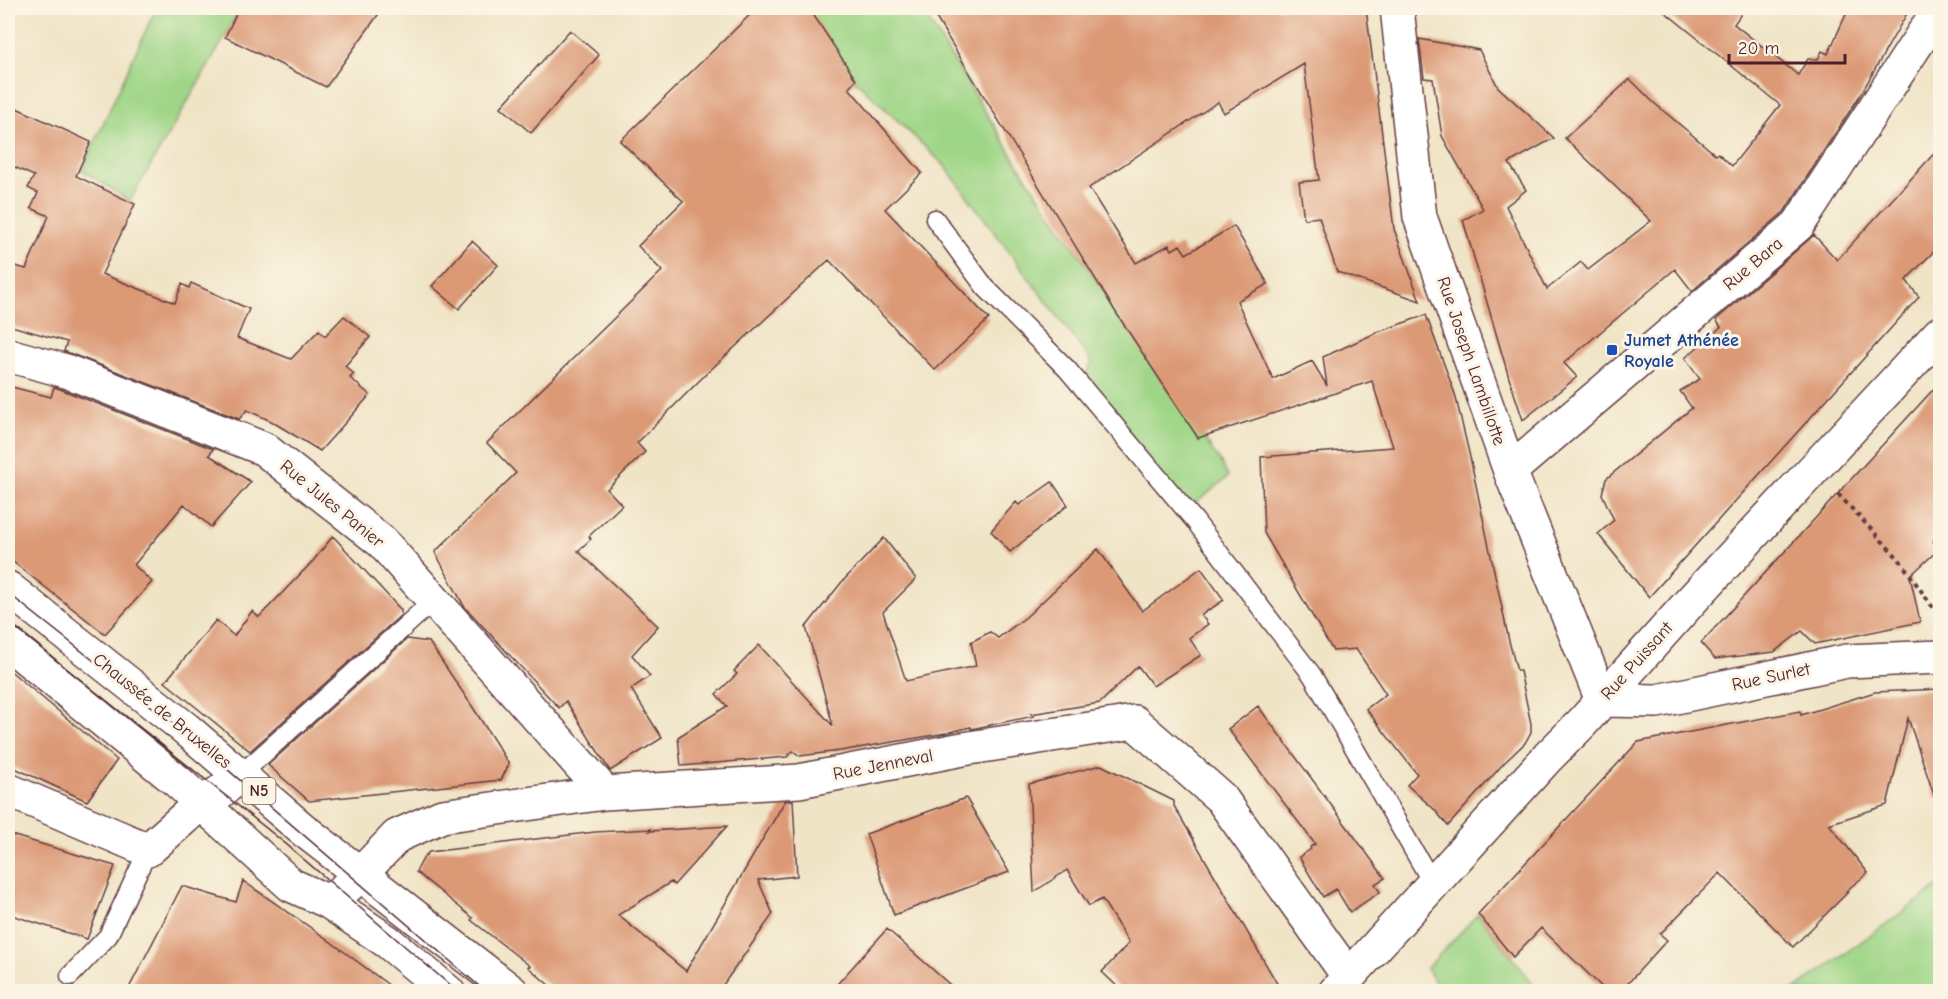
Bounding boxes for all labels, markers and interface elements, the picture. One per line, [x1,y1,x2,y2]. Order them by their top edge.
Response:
scale bar [1729,27,1844,65]
text: 20 m [1738,38,1779,59]
street label: Rue Bara [1719,233,1787,295]
street label: Rue Joseph Lambillotte [1432,274,1510,448]
place label: Jumet Athénée Royale [1624,330,1739,372]
marker: Jumet Athénée Royale [1605,343,1619,357]
street label: Rue Jules Panier [276,456,389,553]
street label: Rue Puissant [1597,617,1678,704]
street label: Chaussée de Bruxelles [89,649,235,773]
street label: Rue Surlet [1730,658,1813,696]
street label: Rue Jenneval [831,745,935,785]
road number: N5 [242,778,276,804]

